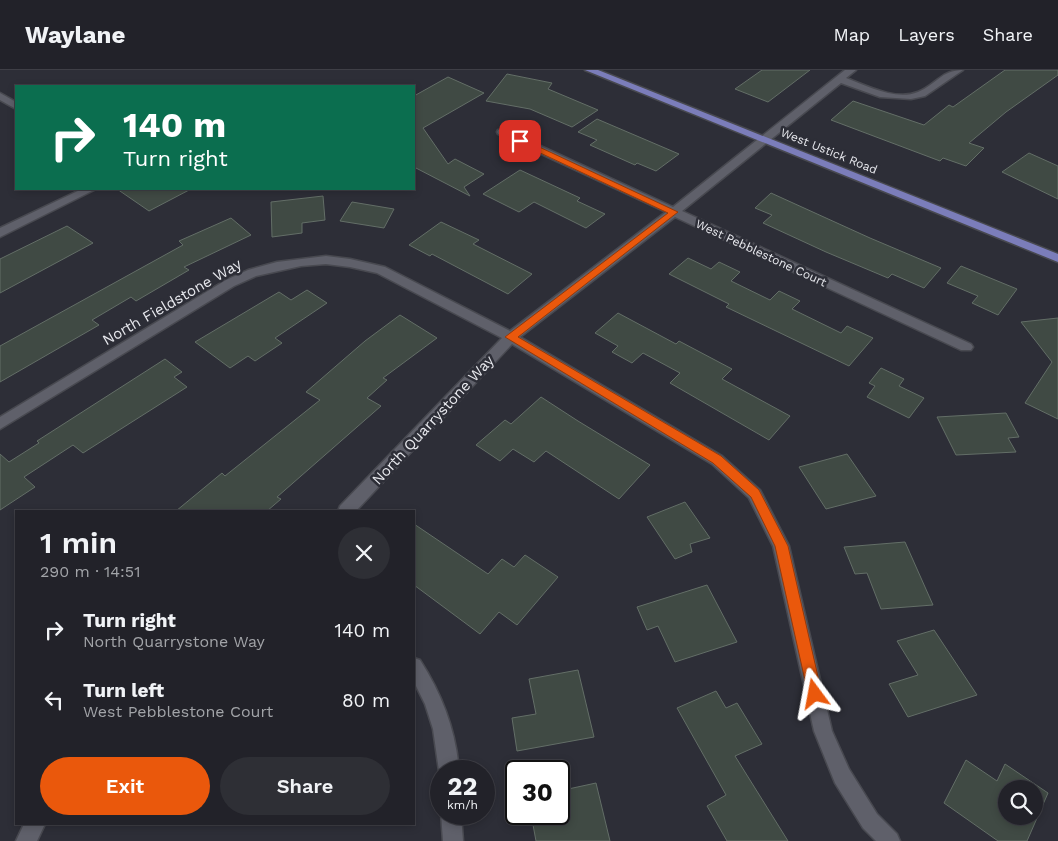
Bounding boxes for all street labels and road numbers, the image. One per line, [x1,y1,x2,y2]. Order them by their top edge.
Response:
street label: West Ustick Road [779,125,879,177]
street label: West Pebblestone Court [693,217,829,289]
street label: North Fieldstone Way [99,255,245,349]
street label: North Quarrystone Way [368,351,498,488]

